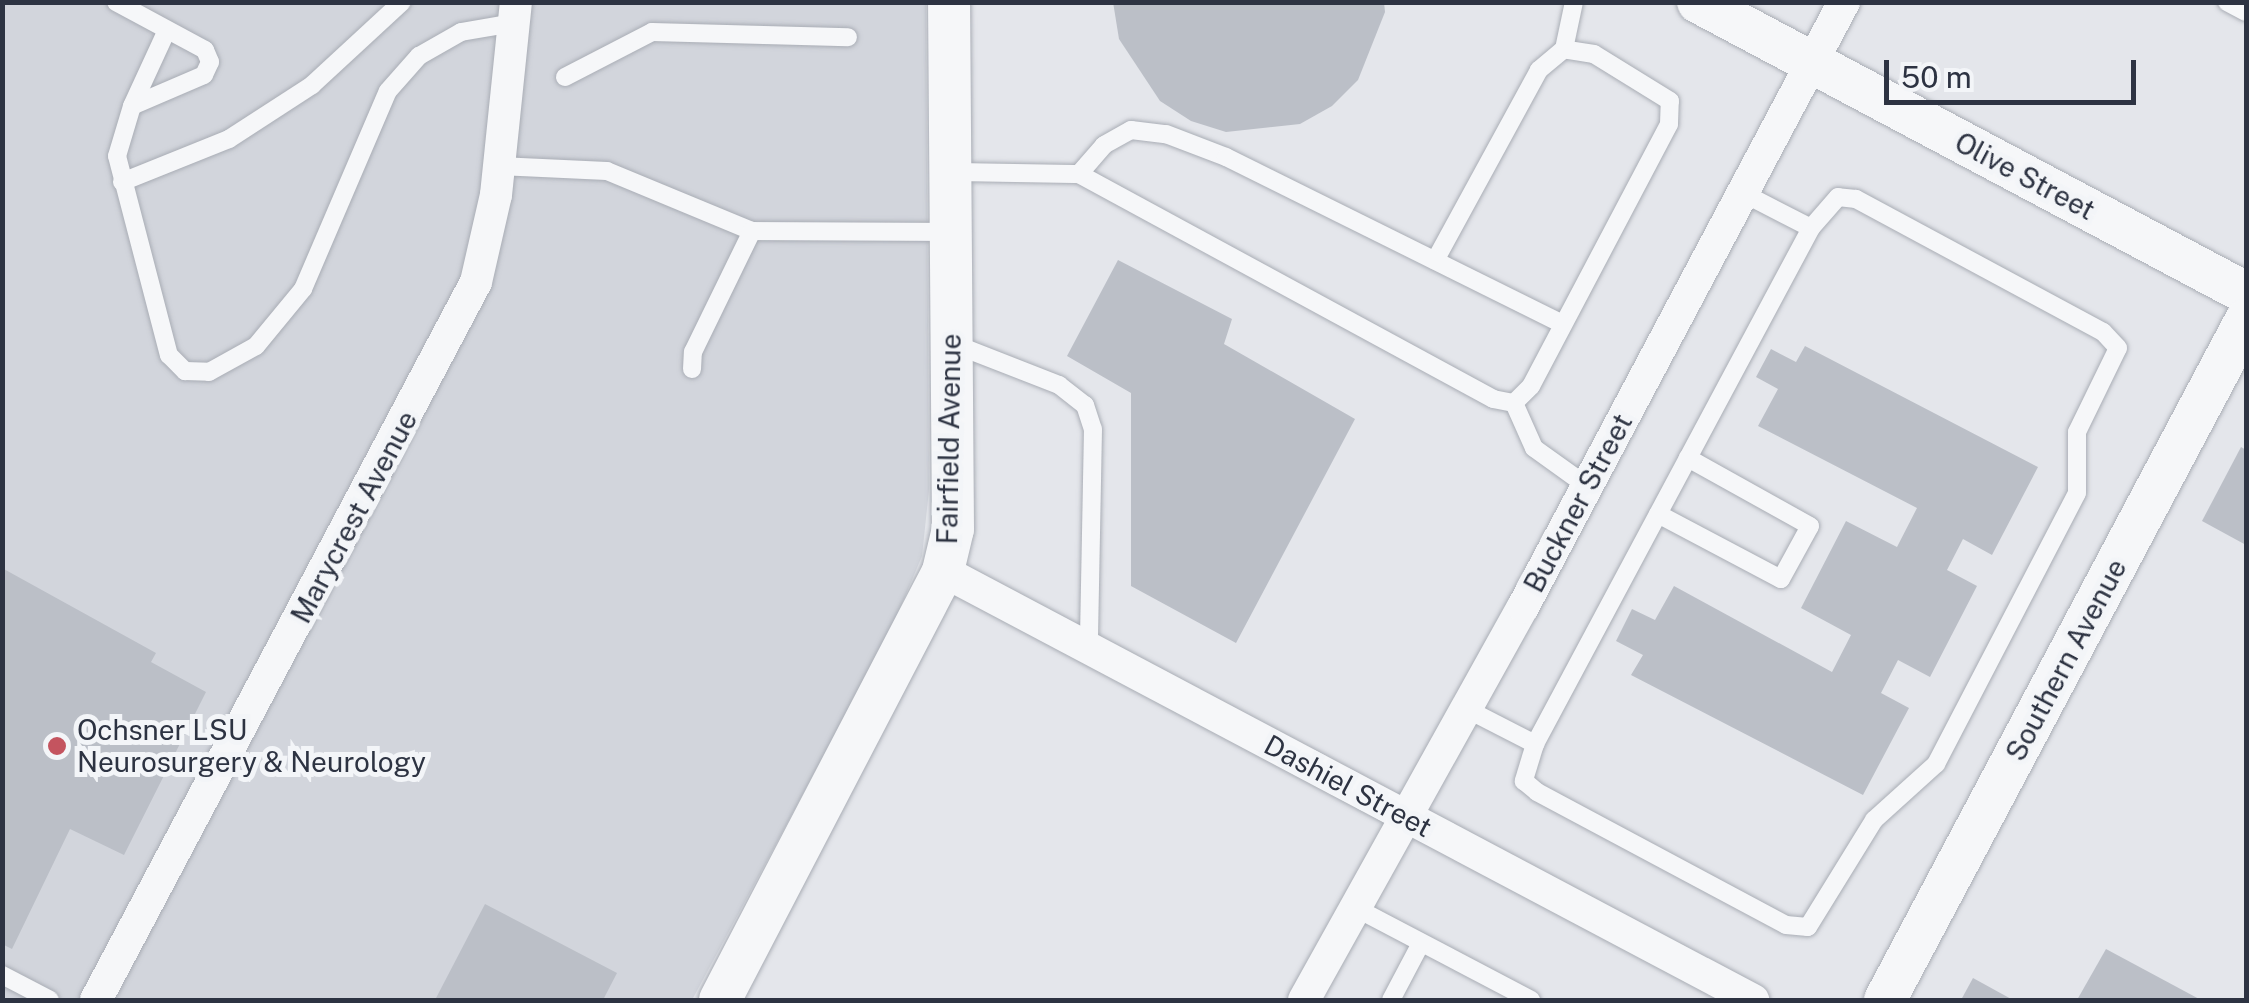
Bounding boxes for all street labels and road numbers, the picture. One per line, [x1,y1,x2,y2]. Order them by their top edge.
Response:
street label: Olive Street [1949,125,2101,227]
street label: Fairfield Avenue [930,333,968,545]
street label: Marycrest Avenue [284,405,424,629]
street label: Buckner Street [1517,408,1639,598]
street label: Southern Avenue [1999,553,2133,767]
street label: Dashiel Street [1258,728,1438,844]

